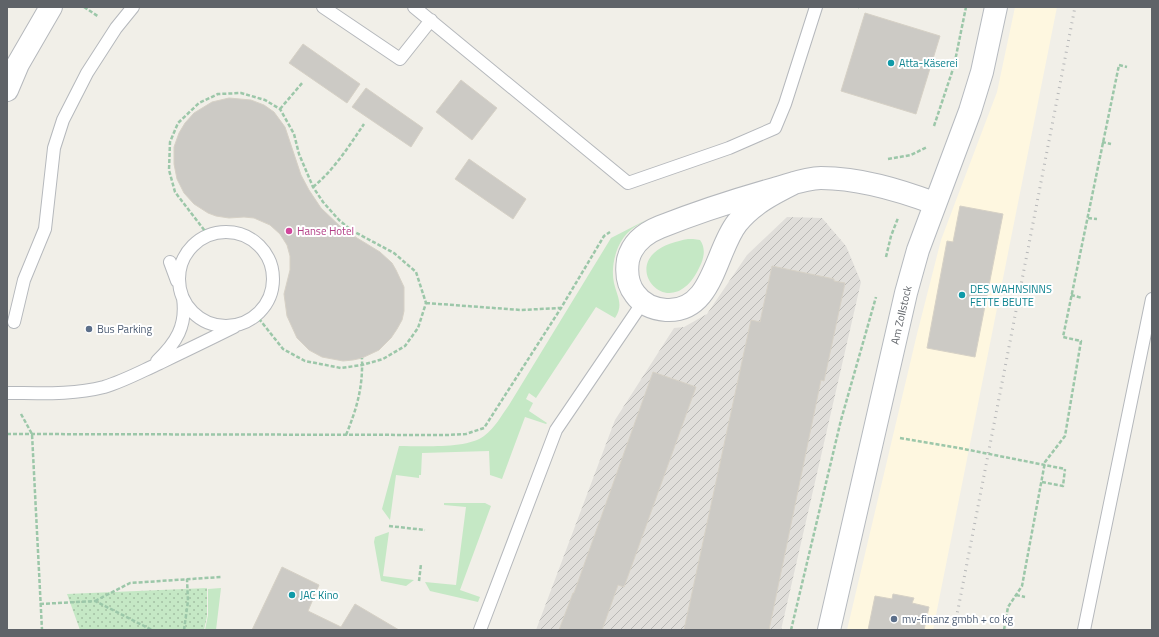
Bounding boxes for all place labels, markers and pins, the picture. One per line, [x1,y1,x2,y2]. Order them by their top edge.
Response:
place label: Atta-Käserei [899,55,958,71]
marker: Atta-Käserei [886,58,896,68]
place label: Hanse Hotel [297,223,354,239]
marker: Hanse Hotel [284,226,294,236]
place label: DES WAHNSINNS FETTE BEUTE [970,281,1052,310]
marker: DES WAHNSINNS FETTE BEUTE [957,290,967,300]
place label: Bus Parking [97,321,153,337]
marker: Bus Parking [84,324,94,334]
place label: JAC Kino [300,587,339,603]
marker: JAC Kino [287,590,297,600]
place label: mv-finanz gmbh + co kg [902,611,1013,627]
marker: mv-finanz gmbh + co kg [889,614,899,624]

